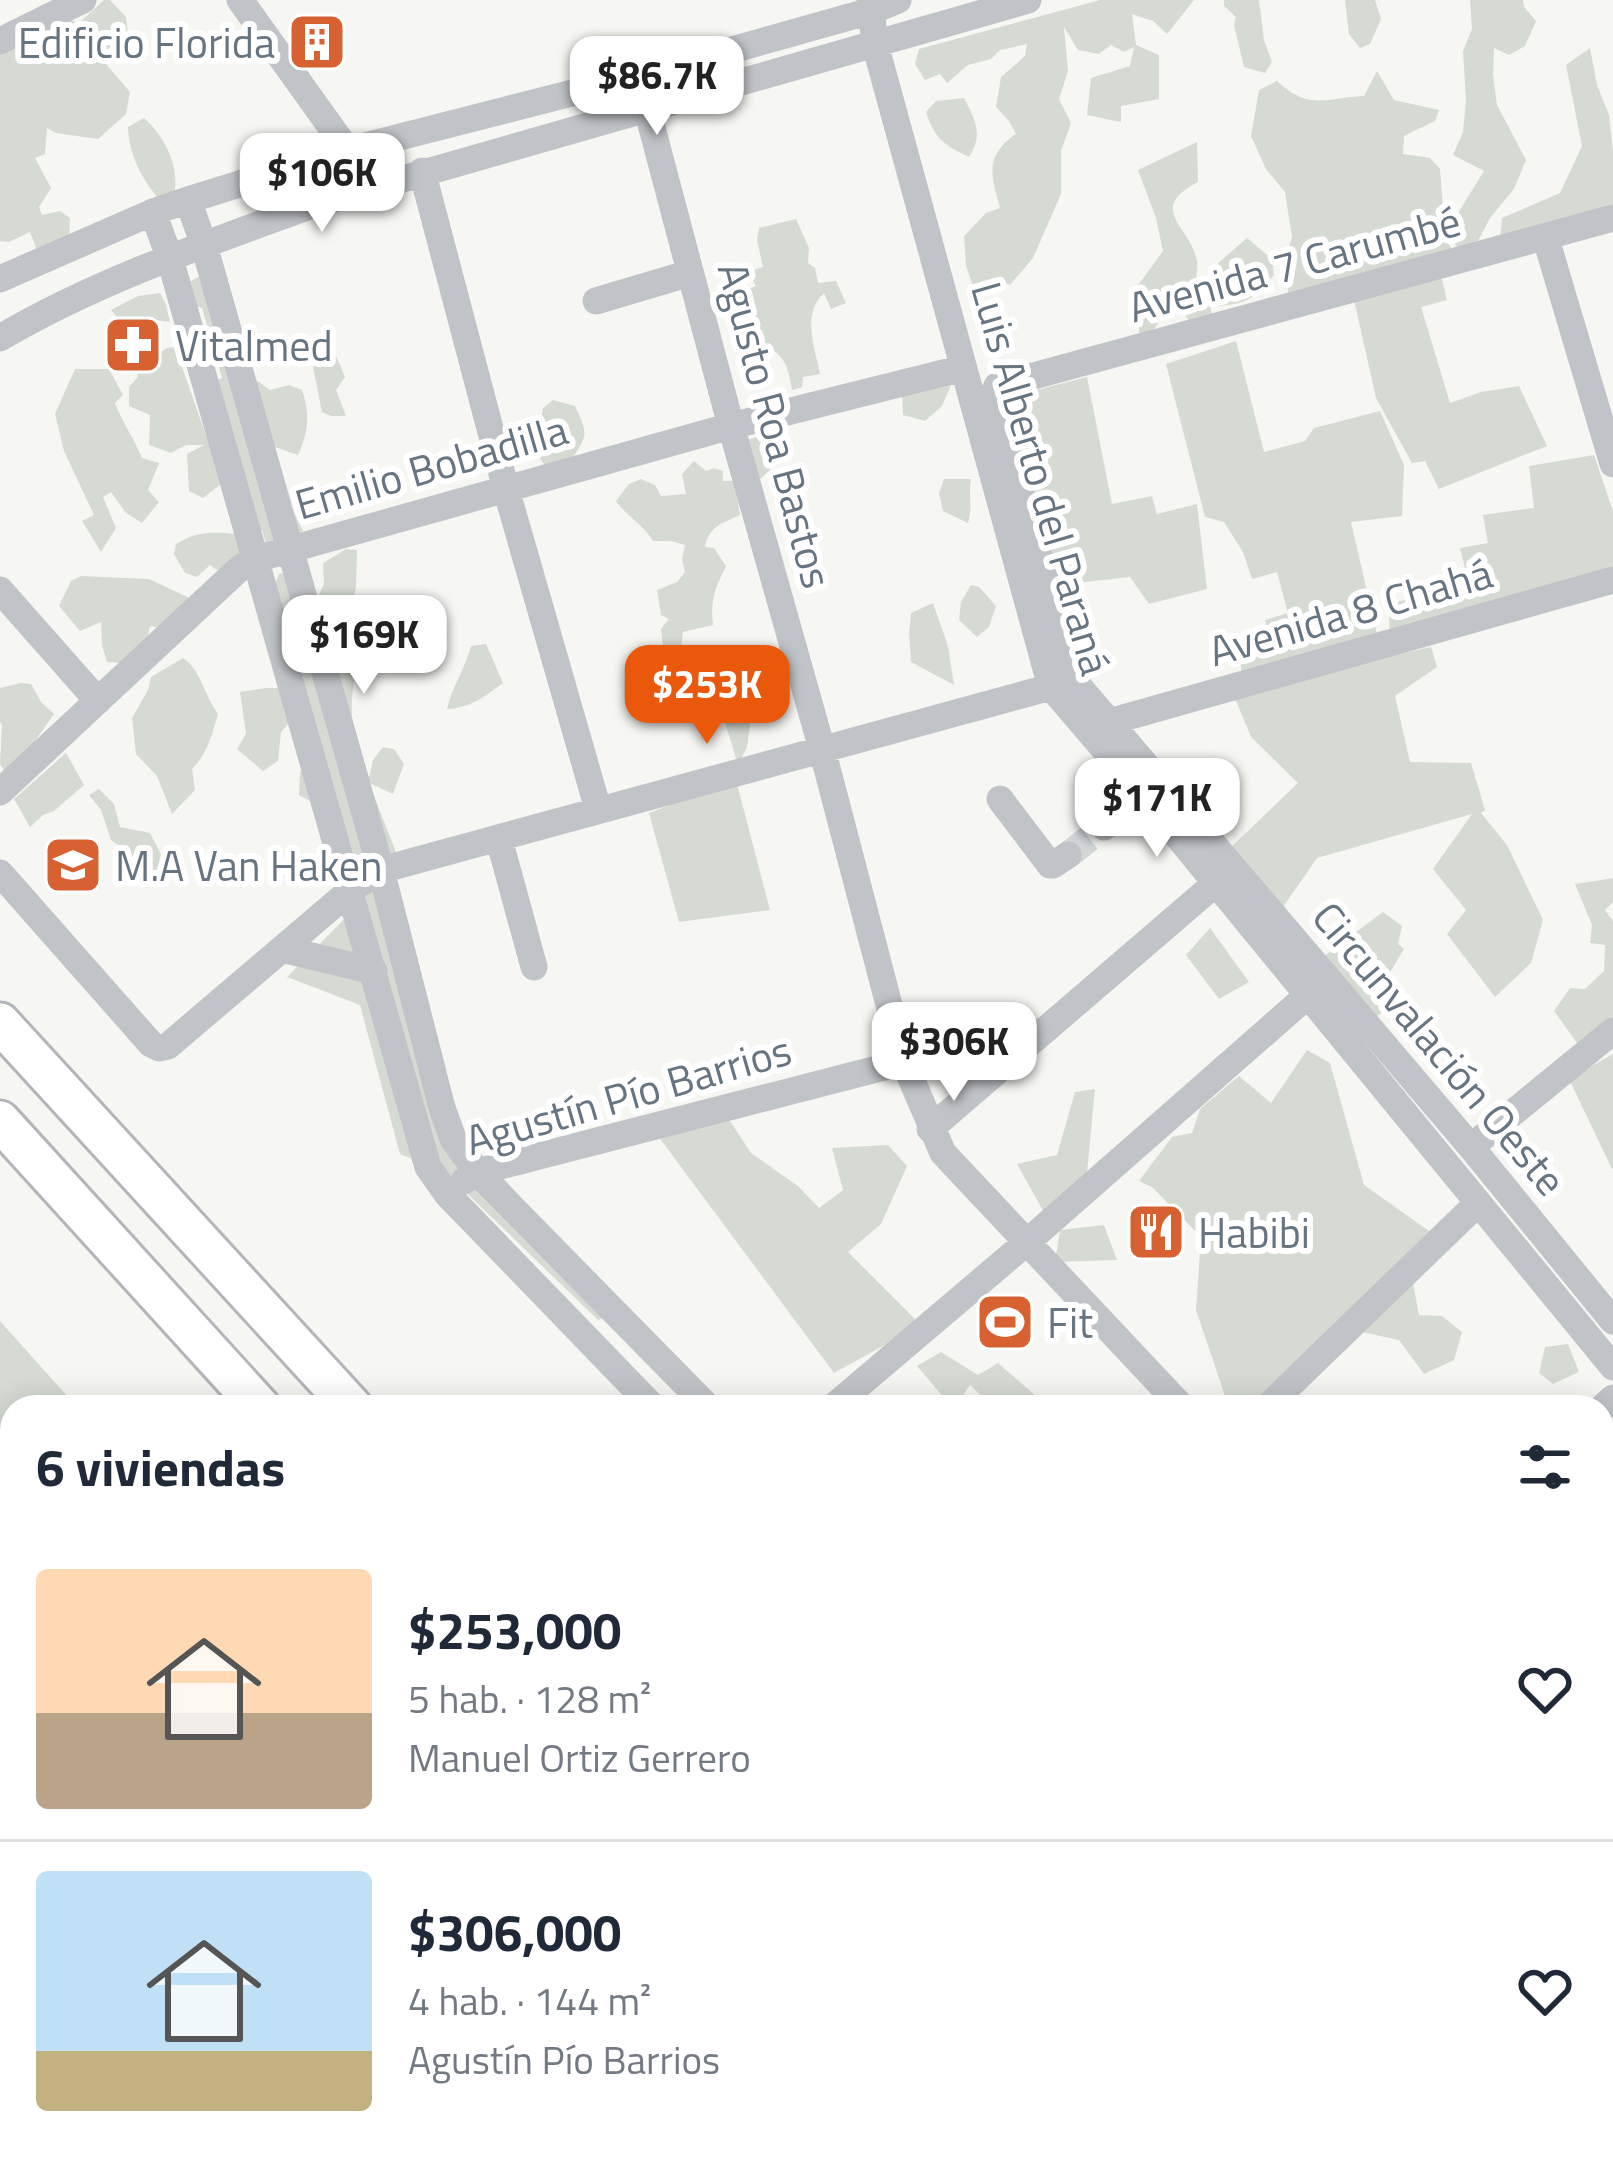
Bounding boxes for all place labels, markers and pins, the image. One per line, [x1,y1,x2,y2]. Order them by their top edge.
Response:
place label: Edificio Florida [18,10,275,74]
building icon: Edificio Florida [286,11,348,73]
pin: $86.7K [559,36,755,138]
pin: $106K [238,133,406,235]
place label: Vitalmed [175,313,333,377]
pharmacy icon: Vitalmed [102,314,164,376]
pin: $169K [280,595,448,697]
pin: $253K [623,645,791,747]
pin: $171K [1073,758,1241,860]
place label: M.A Van Haken [115,833,383,897]
school or university icon: M.A Van Haken [42,834,104,896]
pin: $306K [870,1002,1038,1104]
place label: Habibi [1198,1200,1310,1264]
restaurant icon: Habibi [1125,1201,1187,1263]
place label: Fit [1047,1290,1093,1354]
sports icon: Fit [974,1291,1036,1353]

